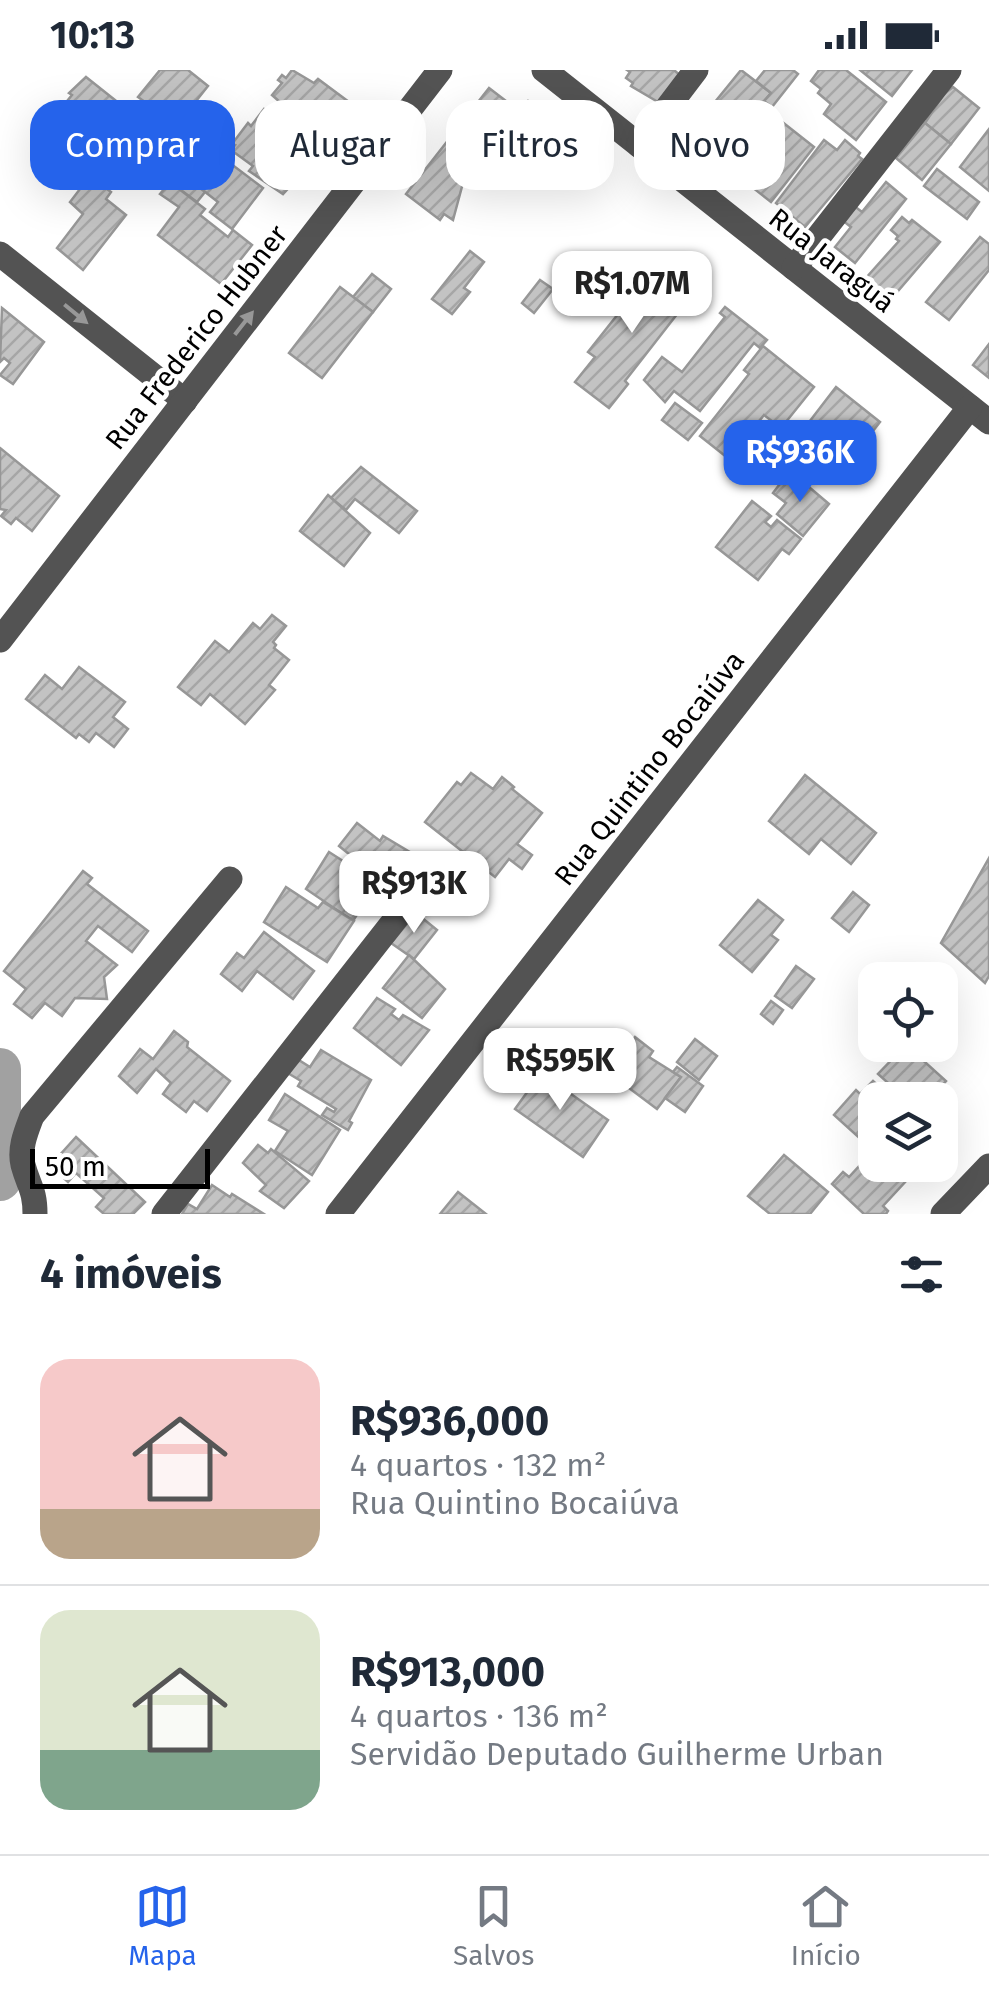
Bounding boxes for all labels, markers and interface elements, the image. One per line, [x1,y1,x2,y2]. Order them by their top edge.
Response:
text: 10:13 [50,12,135,58]
chip: Comprar [30,100,235,190]
chip: Alugar [255,100,426,190]
chip: Filtros [446,100,614,190]
chip: Novo [634,100,785,190]
street label: Rua Jaraguá [762,201,901,320]
street label: Rua Frederico Hubner [99,218,294,456]
pin: R$1.07M [540,251,724,336]
text: R$1.07M [574,264,690,302]
one-way arrow [63,304,89,325]
one-way arrow [233,311,254,336]
pin: R$936K [719,420,881,505]
text: R$936K [746,433,854,471]
street label: Rua Quintino Bocaiúva [548,644,751,892]
pin: R$913K [333,851,495,936]
text: R$913K [361,864,467,902]
map controls [858,962,958,1182]
button: locate [858,962,958,1062]
pin: R$595K [479,1028,641,1113]
text: R$595K [505,1041,615,1079]
button: layers [858,1082,958,1182]
scale bar [30,1144,210,1188]
text: 50 m [45,1150,106,1183]
icon: filters [894,1247,949,1302]
text: 4 imóveis [40,1249,222,1299]
text: R$936,000 [350,1396,549,1446]
icon: home [120,1399,240,1519]
text: 4 quartos · 132 m² [350,1446,606,1484]
text: Rua Quintino Bocaiúva [350,1484,680,1522]
text: R$913,000 [350,1647,545,1697]
icon: home [120,1650,240,1770]
text: 4 quartos · 136 m² [350,1697,608,1735]
text: Servidão Deputado Guilherme Urban [350,1735,884,1773]
tab: Mapa [128,1879,197,1972]
tab: Salvos [453,1879,534,1972]
tab: Início [791,1879,861,1972]

